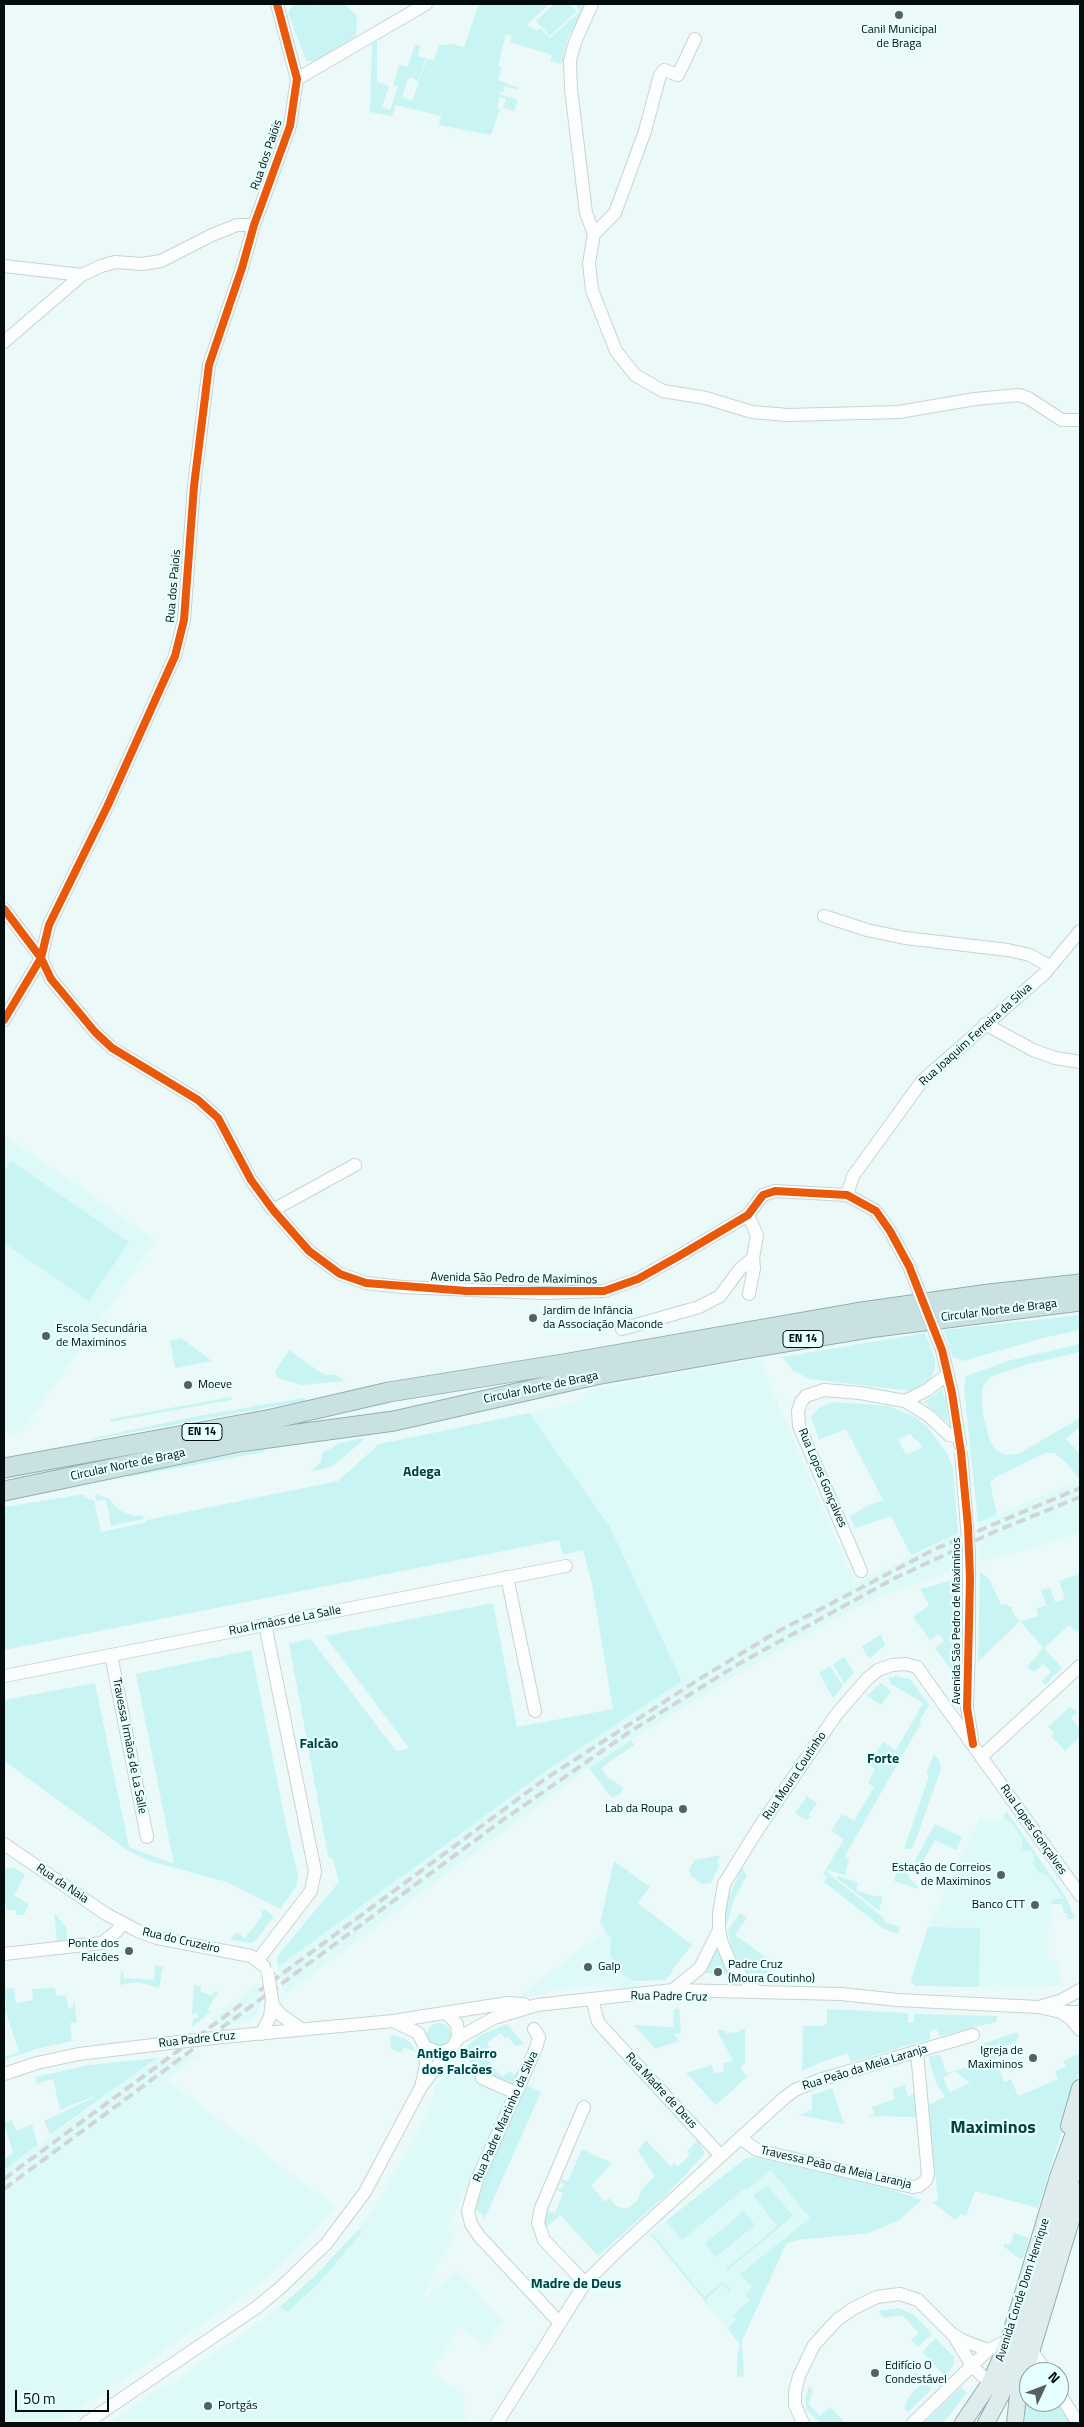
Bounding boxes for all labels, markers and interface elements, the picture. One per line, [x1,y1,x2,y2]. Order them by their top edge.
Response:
marker: Canil Municipal de Braga [893,9,905,21]
place label: Canil Municipal de Braga [861,23,937,51]
street label: Rua dos Paióis [248,118,286,192]
street label: Rua dos Paiois [164,549,184,623]
street label: Rua Joaquim Ferreira da Silva [917,981,1035,1089]
street label: Avenida São Pedro de Maximinos [430,1270,598,1288]
street label: Circular Norte de Braga [940,1297,1058,1325]
place label: Jardim de Infância da Associação Maconde [543,1304,663,1332]
marker: Jardim de Infância da Associação Maconde [527,1312,539,1324]
place label: Escola Secundária de Maximinos [56,1322,147,1350]
marker: Escola Secundária de Maximinos [40,1330,52,1342]
road number: EN 14 [783,1330,823,1348]
street label: Circular Norte de Braga [482,1369,600,1407]
place label: Moeve [198,1378,232,1392]
marker: Moeve [182,1379,194,1391]
road number: EN 14 [182,1424,222,1440]
street label: Rua Lopes Gonçalves [795,1426,849,1530]
street label: Circular Norte de Braga [69,1446,187,1484]
district label: Adega [403,1465,441,1481]
street label: Avenida São Pedro de Maximinos [950,1538,964,1704]
street label: Rua Irmãos de La Salle [228,1603,342,1639]
street label: Travessa Irmãos de La Salle [109,1677,149,1815]
street label: Rua Moura Coutinho [760,1729,830,1823]
district label: Falcão [300,1737,338,1753]
district label: Forte [867,1752,899,1768]
street label: Rua Lopes Gonçalves [997,1782,1069,1878]
place label: Lab da Roupa [605,1802,673,1816]
marker: Lab da Roupa [677,1803,689,1815]
street label: Rua da Naia [33,1861,91,1907]
place label: Estação de Correios de Maximinos [892,1861,991,1889]
marker: Estação de Correios de Maximinos [995,1869,1007,1881]
place label: Banco CTT [972,1898,1025,1912]
marker: Banco CTT [1029,1899,1041,1911]
street label: Rua do Cruzeiro [141,1925,221,1957]
place label: Ponte dos Falcões [68,1937,119,1965]
marker: Ponte dos Falcões [123,1945,135,1957]
place label: Padre Cruz (Moura Coutinho) [728,1958,815,1986]
place label: Galp [598,1960,620,1974]
marker: Galp [582,1961,594,1973]
marker: Padre Cruz (Moura Coutinho) [712,1966,724,1978]
street label: Rua Padre Cruz [630,1989,708,2005]
street label: Rua Padre Cruz [158,2029,236,2051]
street label: Rua Peão da Meia Laranja [801,2042,929,2094]
place label: Igreja de Maximinos [968,2044,1023,2072]
district label: Antigo Bairro dos Falcões [417,2047,497,2080]
street label: Rua Padre Martinho da Silva [471,2049,541,2185]
street label: Rua Madre de Deus [622,2050,700,2132]
marker: Igreja de Maximinos [1027,2052,1039,2064]
district label: Maximinos [950,2118,1036,2140]
street label: Travessa Peão da Meia Laranja [759,2144,913,2192]
street label: Avenida Conde Dom Henrique [993,2217,1053,2363]
district label: Madre de Deus [531,2277,621,2293]
place label: Edifício O Condestável [885,2359,947,2387]
north arrow [1019,2362,1069,2412]
text: N [1044,2366,1066,2388]
marker: Edifício O Condestável [869,2367,881,2379]
scale bar [18,2380,111,2412]
text: 50 m [23,2387,56,2410]
place label: Portgás [218,2399,258,2413]
marker: Portgás [202,2400,214,2412]

